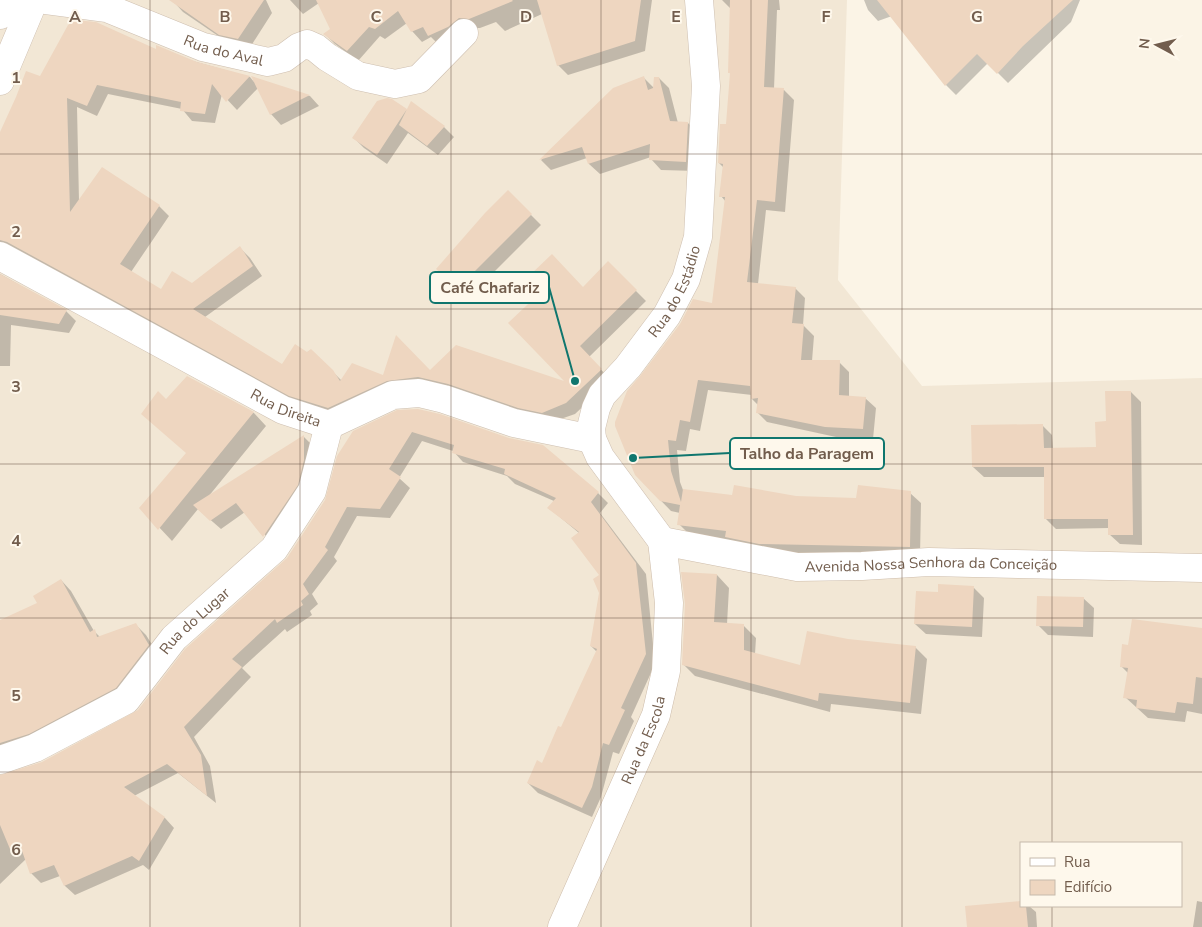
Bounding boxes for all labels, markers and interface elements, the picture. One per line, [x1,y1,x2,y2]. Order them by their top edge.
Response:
text: A [69,6,81,28]
text: B [219,6,231,28]
text: C [371,6,382,28]
text: D [520,6,532,28]
text: E [671,6,681,28]
text: F [822,6,831,28]
text: G [971,6,983,28]
north arrow [1132,20,1182,70]
street label: Rua do Aval [181,30,266,71]
text: N [1135,37,1155,50]
text: 1 [11,67,21,89]
text: 2 [11,221,21,243]
street label: Rua do Estádio [644,243,705,342]
callout: Café Chafariz [430,272,549,303]
text: Café Chafariz [440,277,540,299]
text: 3 [11,376,21,398]
street label: Rua Direita [247,384,323,432]
callout: Talho da Paragem [730,438,884,469]
text: Talho da Paragem [740,443,874,465]
text: 4 [11,530,21,552]
street label: Avenida Nossa Senhora da Conceição [805,552,1057,577]
street label: Rua do Lugar [155,583,235,658]
text: 5 [11,685,21,707]
street label: Rua da Escola [616,694,670,788]
text: 6 [11,839,21,861]
legend [1020,842,1182,907]
text: Rua [1064,852,1090,872]
text: Edifício [1064,877,1112,897]

